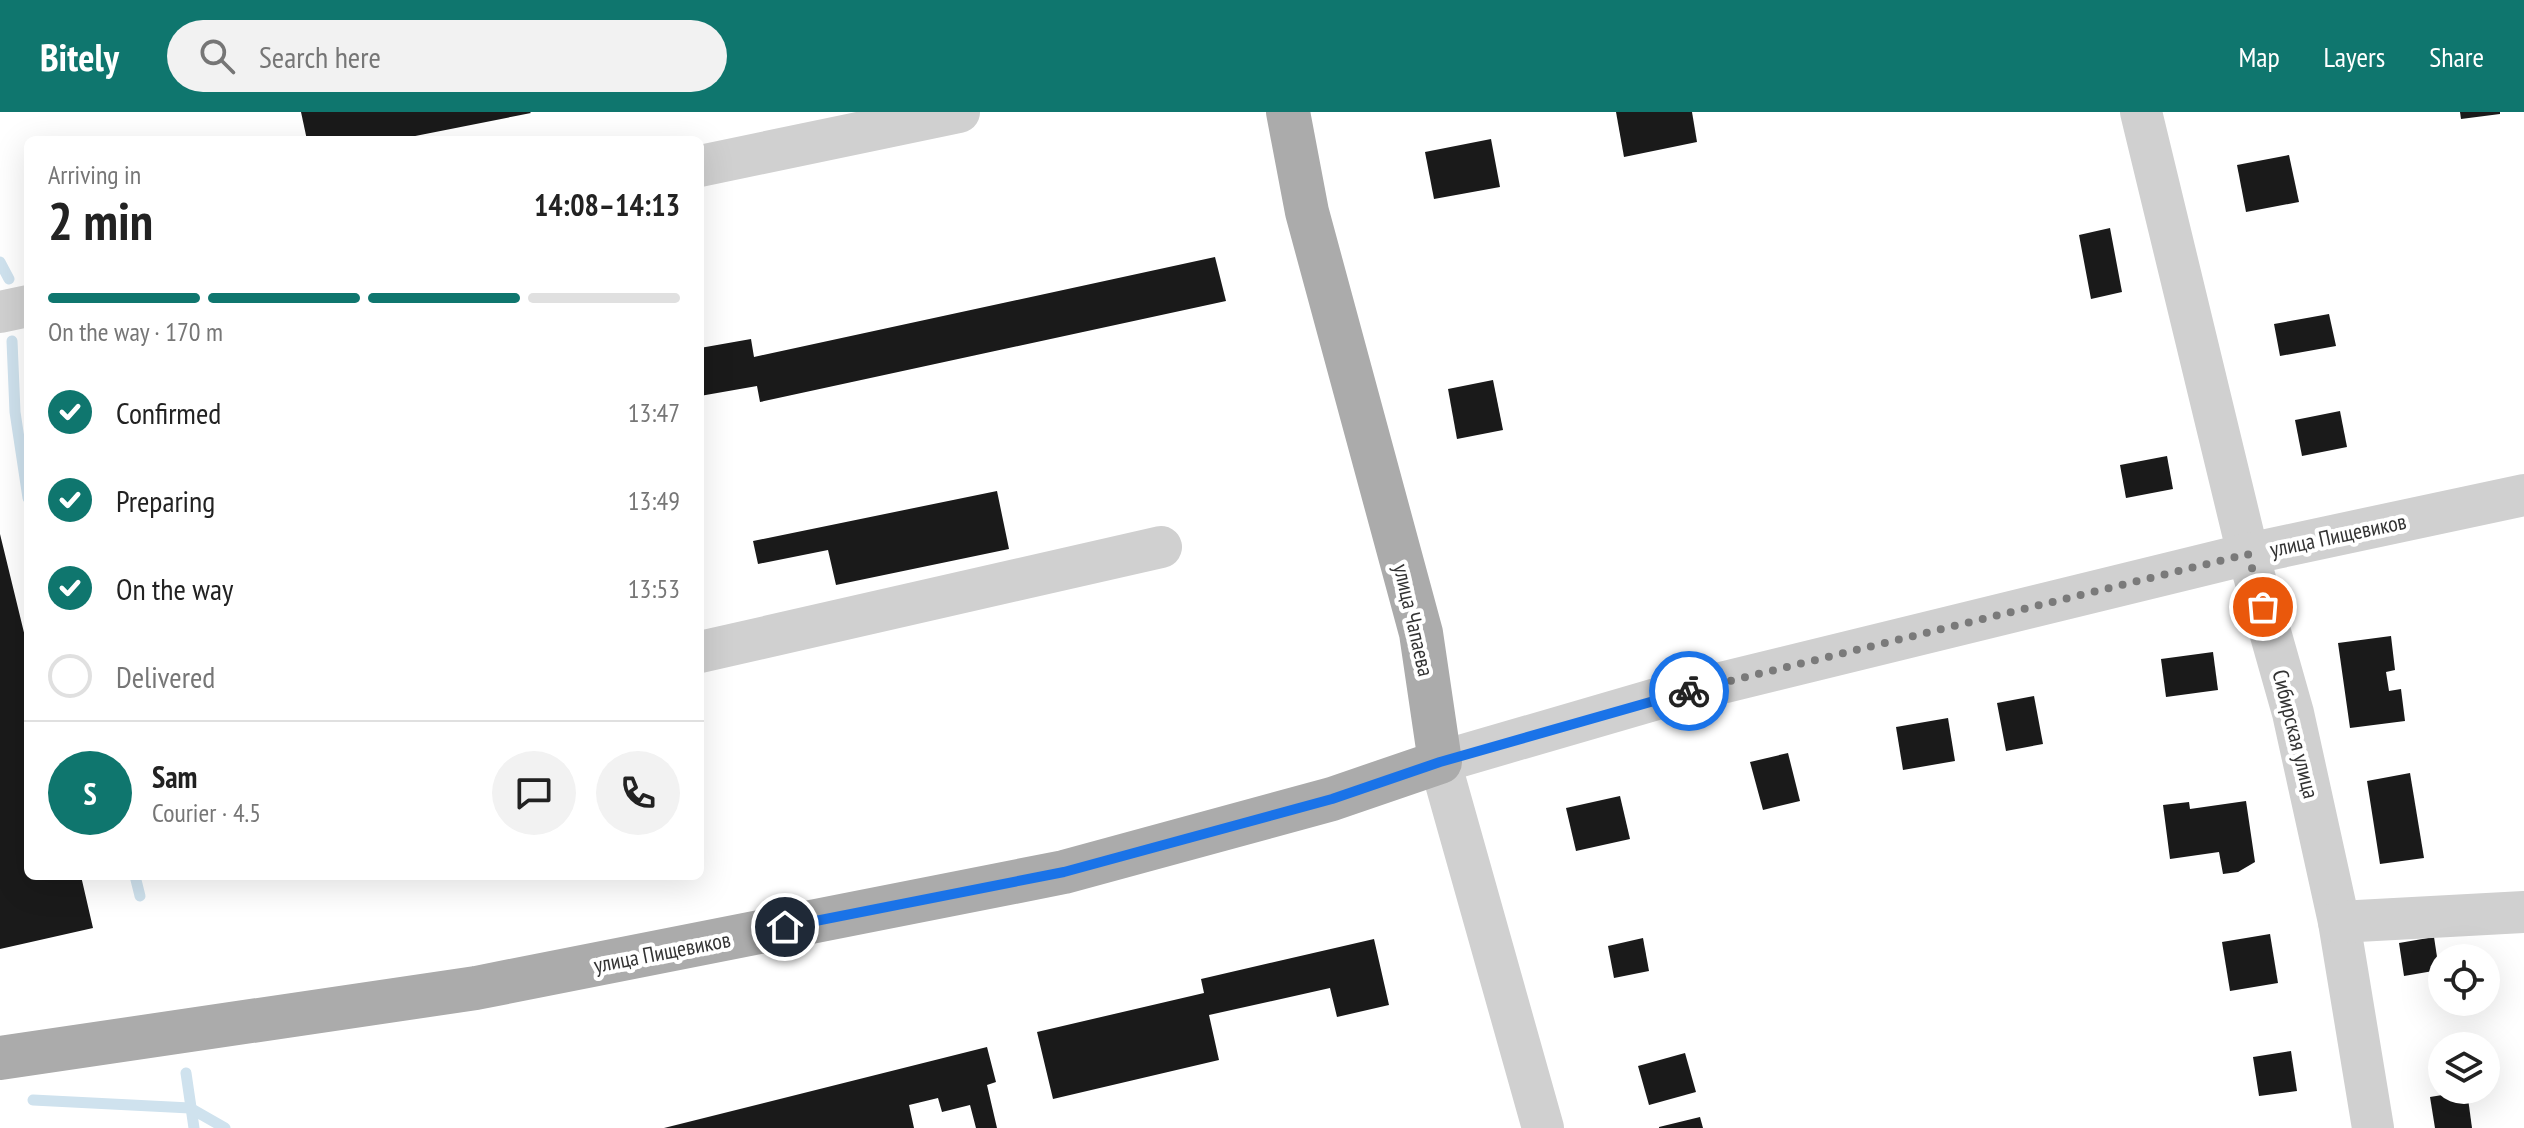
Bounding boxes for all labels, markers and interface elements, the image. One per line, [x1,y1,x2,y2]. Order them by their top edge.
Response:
search box [167,20,727,92]
text: Bitely [40,32,119,81]
icon: search [195,34,239,78]
text: Search here [259,37,381,76]
text: Map [2238,38,2280,75]
text: Layers [2324,38,2385,75]
text: Share [2429,38,2484,75]
text: Arriving in [48,158,141,191]
text: 14:08–14:13 [534,185,680,224]
text: 2 min [48,187,153,254]
text: On the way · 170 m [48,315,223,348]
icon: check [48,390,92,434]
text: Confirmed [116,393,221,432]
text: 13:47 [628,396,680,429]
icon: check [48,478,92,522]
text: Preparing [116,481,215,520]
text: 13:49 [628,484,680,517]
street label: улица Пищевиков [2267,507,2409,563]
street label: улица Чапаева [1388,561,1440,679]
icon: check [48,566,92,610]
text: On the way [116,569,233,608]
text: 13:53 [628,572,680,605]
pin [2229,573,2297,641]
icon: bag [2241,585,2285,629]
courier [1649,651,1729,731]
text: Delivered [116,657,215,696]
street label: Сибирская улица [2266,667,2326,801]
icon: bike [1667,669,1711,713]
button: chat [492,751,576,835]
button: phone [596,751,680,835]
text: Sam [152,757,197,796]
text: S [83,774,97,813]
text: Courier · 4.5 [152,796,261,829]
pin [751,893,819,961]
icon: home [763,905,807,949]
street label: улица Пищевиков [591,925,733,979]
map controls [2428,944,2500,1104]
button: locate [2428,944,2500,1016]
button: layers [2428,1032,2500,1104]

